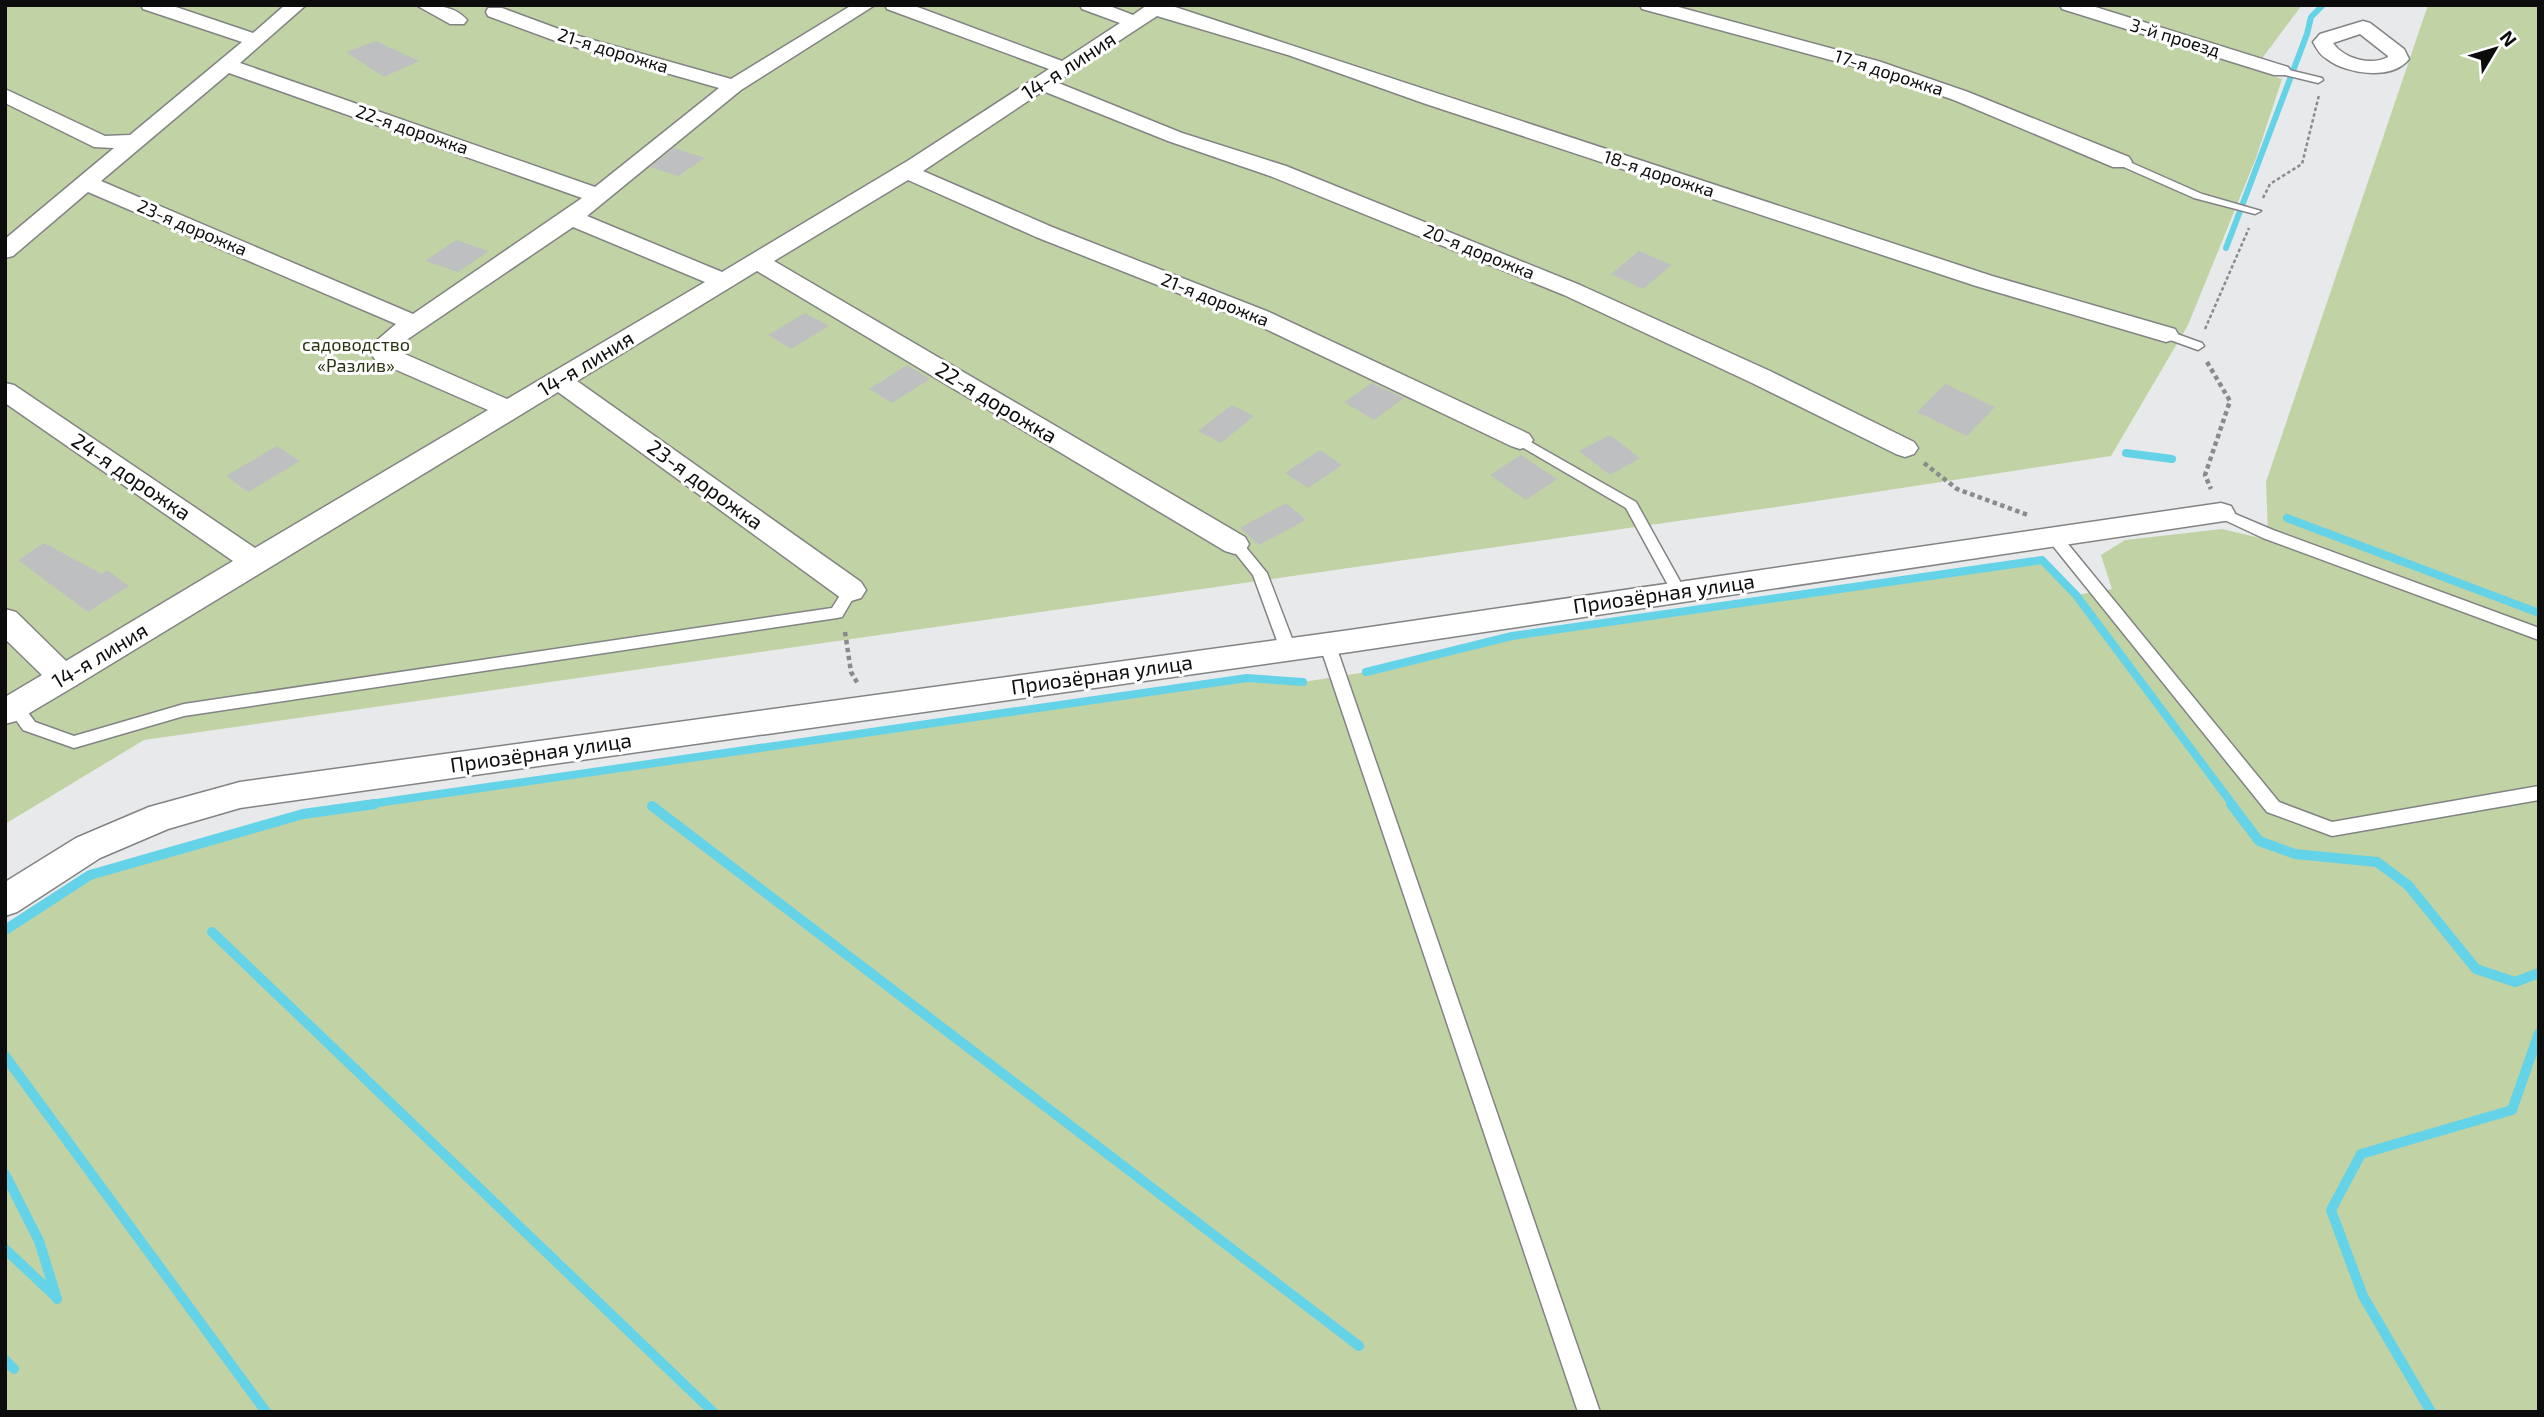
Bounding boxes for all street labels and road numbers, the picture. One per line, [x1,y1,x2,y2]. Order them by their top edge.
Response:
street label: 3-й проезд [2128,13,2223,61]
street label: 21-я дорожка [555,23,671,77]
street label: 14-я линия [1017,25,1120,104]
street label: 17-я дорожка [1832,44,1947,100]
street label: 22-я дорожка [353,100,471,159]
street label: 18-я дорожка [1601,145,1718,201]
street label: 23-я дорожка [134,194,251,260]
street label: 20-я дорожка [1420,219,1538,283]
street label: 21-я дорожка [1158,267,1273,331]
street label: 14-я линия [533,324,637,401]
street label: 22-я дорожка [932,356,1062,448]
street label: 24-я дорожка [68,427,196,525]
street label: 23-я дорожка [643,433,769,534]
street label: Приозёрная улица [1571,567,1756,619]
street label: 14-я линия [47,616,151,693]
street label: Приозёрная улица [1009,648,1194,700]
street label: Приозёрная улица [448,726,633,778]

